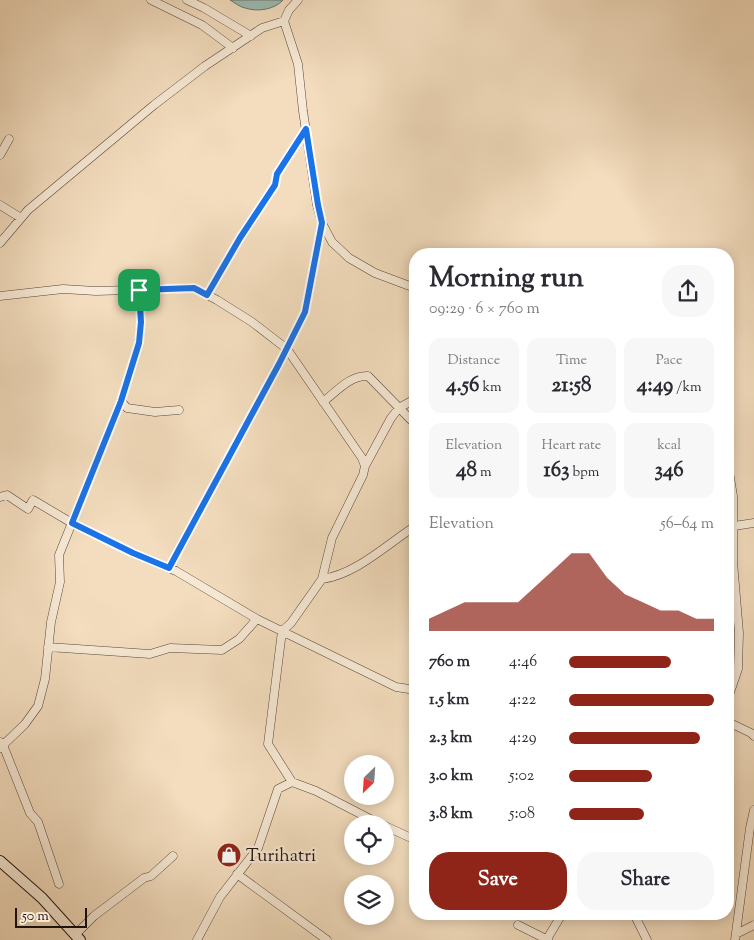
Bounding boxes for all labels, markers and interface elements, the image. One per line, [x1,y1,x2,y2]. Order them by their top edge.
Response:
text: Morning run [429,259,584,299]
button: share [662,265,714,317]
pin [118,269,160,311]
icon: arrive [125,276,153,304]
text: 09:29 · 6 × 760 m [429,298,540,321]
text: Distance [447,351,500,371]
text: Time [556,351,587,371]
text: Pace [656,351,683,371]
text: 4.56 [446,371,479,401]
text: 21:58 [551,371,592,401]
text: 4:49 [637,371,673,401]
text: km [479,378,502,398]
text: /km [673,378,702,398]
text: Elevation [445,436,502,456]
text: Heart rate [542,436,601,456]
text: kcal [657,436,681,456]
text: 48 [456,456,477,486]
text: 163 [544,456,570,486]
text: 346 [654,456,684,486]
text: m [477,463,492,483]
text: bpm [570,463,599,483]
text: Elevation [429,513,494,536]
text: 56–64 m [660,513,714,536]
text: 760 m [429,651,470,674]
text: 4:46 [509,651,537,674]
text: 1.5 km [429,689,469,712]
text: 4:22 [509,689,536,712]
text: 2.3 km [429,727,472,750]
text: 4:29 [509,727,537,750]
north arrow [344,755,394,805]
map controls [344,755,394,925]
text: 3.0 km [429,765,473,788]
text: 5:02 [509,765,534,788]
text: 3.8 km [429,803,473,826]
text: 5:08 [509,803,535,826]
button: locate [344,815,394,865]
shop icon: Turihatri [216,842,242,868]
place label: Turihatri [246,844,316,870]
button: Save [429,852,567,910]
button: Share [577,852,714,910]
button: layers [344,875,394,925]
scale bar [15,905,88,928]
text: 50 m [22,907,49,927]

